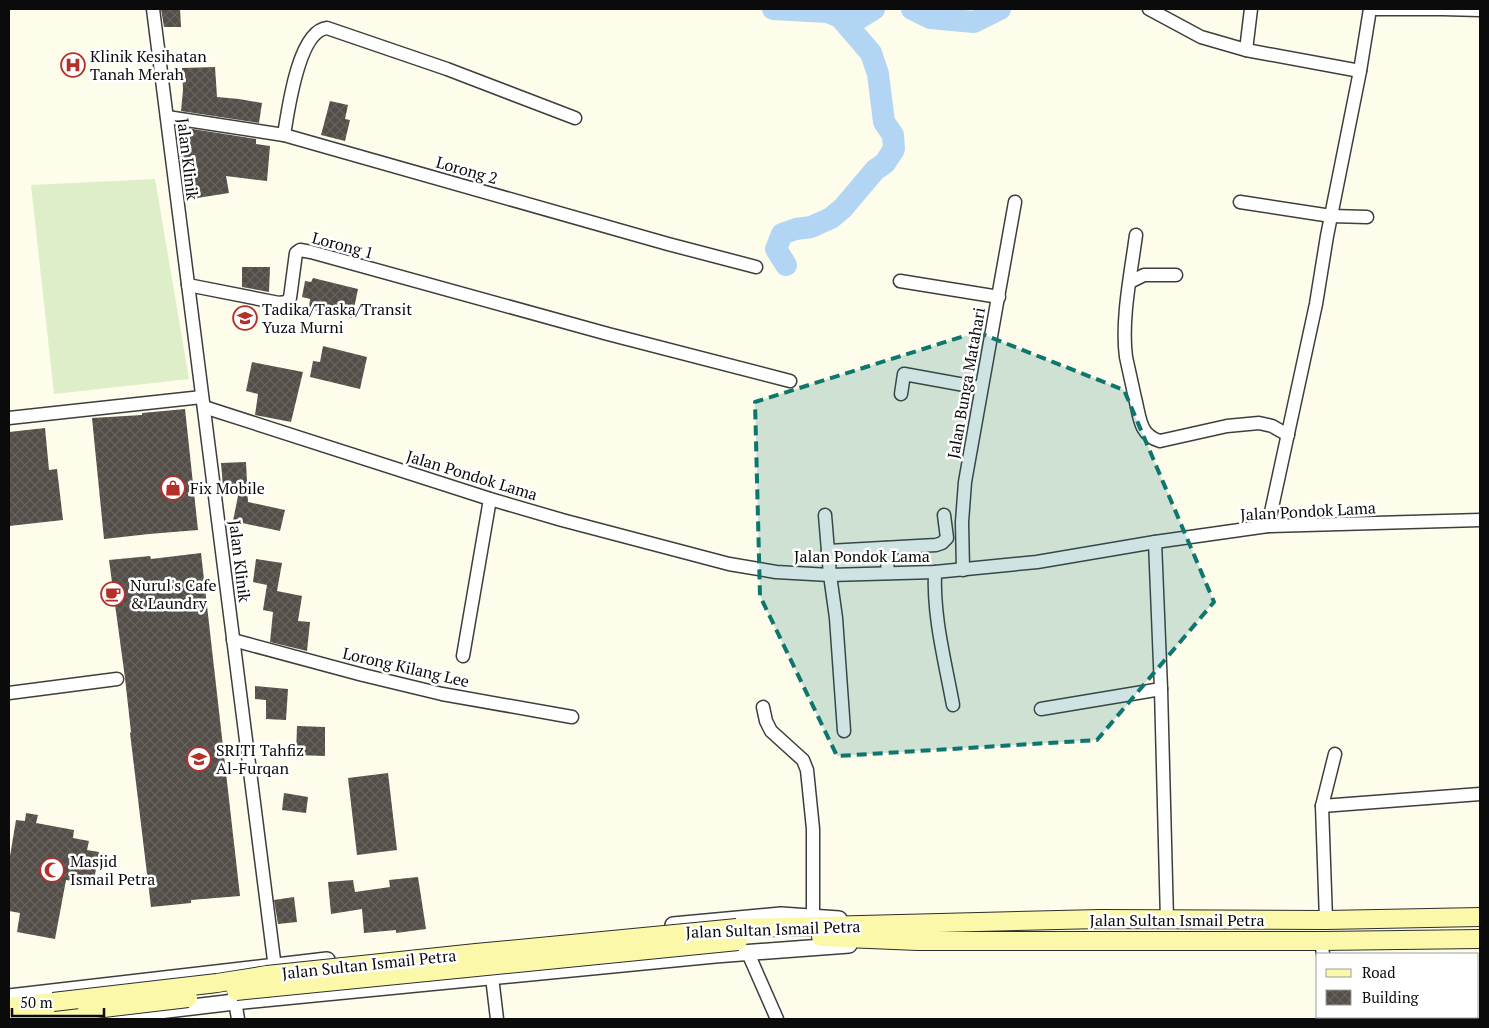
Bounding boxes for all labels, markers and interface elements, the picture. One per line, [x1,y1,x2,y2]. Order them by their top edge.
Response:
place label: Klinik Kesihatan Tanah Merah [90,45,207,85]
hospital icon: Klinik Kesihatan Tanah Merah [60,52,86,78]
street label: Jalan Klinik [172,117,204,202]
street label: Lorong 2 [434,151,500,189]
street label: Lorong 1 [310,226,376,264]
place label: Tadika/Taska/Transit Yuza Murni [262,298,412,338]
school or university icon: Tadika/Taska/Transit Yuza Murni [232,305,258,331]
street label: Jalan Bunga Matahari [942,306,990,460]
street label: Jalan Pondok Lama [404,445,540,505]
shop icon: Fix Mobile [160,475,186,501]
place label: Fix Mobile [190,477,265,499]
street label: Jalan Pondok Lama [1240,496,1376,526]
street label: Jalan Klinik [224,519,256,604]
street label: Jalan Pondok Lama [794,545,930,567]
place label: Nurul's Cafe & Laundry [130,574,217,614]
cafe icon: Nurul's Cafe & Laundry [100,581,126,607]
street label: Lorong Kilang Lee [341,642,471,692]
place label: SRITI Tahfiz Al-Furqan [216,739,304,779]
school or university icon: SRITI Tahfiz Al-Furqan [186,746,212,772]
place label: Masjid Ismail Petra [70,850,155,890]
mosque icon: Masjid Ismail Petra [39,857,65,883]
street label: Jalan Sultan Ismail Petra [1089,909,1265,931]
street label: Jalan Sultan Ismail Petra [685,915,861,943]
street label: Jalan Sultan Ismail Petra [281,944,457,984]
legend [1316,953,1479,1018]
text: Road [1362,962,1395,982]
scale bar [12,986,105,1018]
text: Building [1362,987,1420,1007]
text: 50 m [20,992,53,1012]

